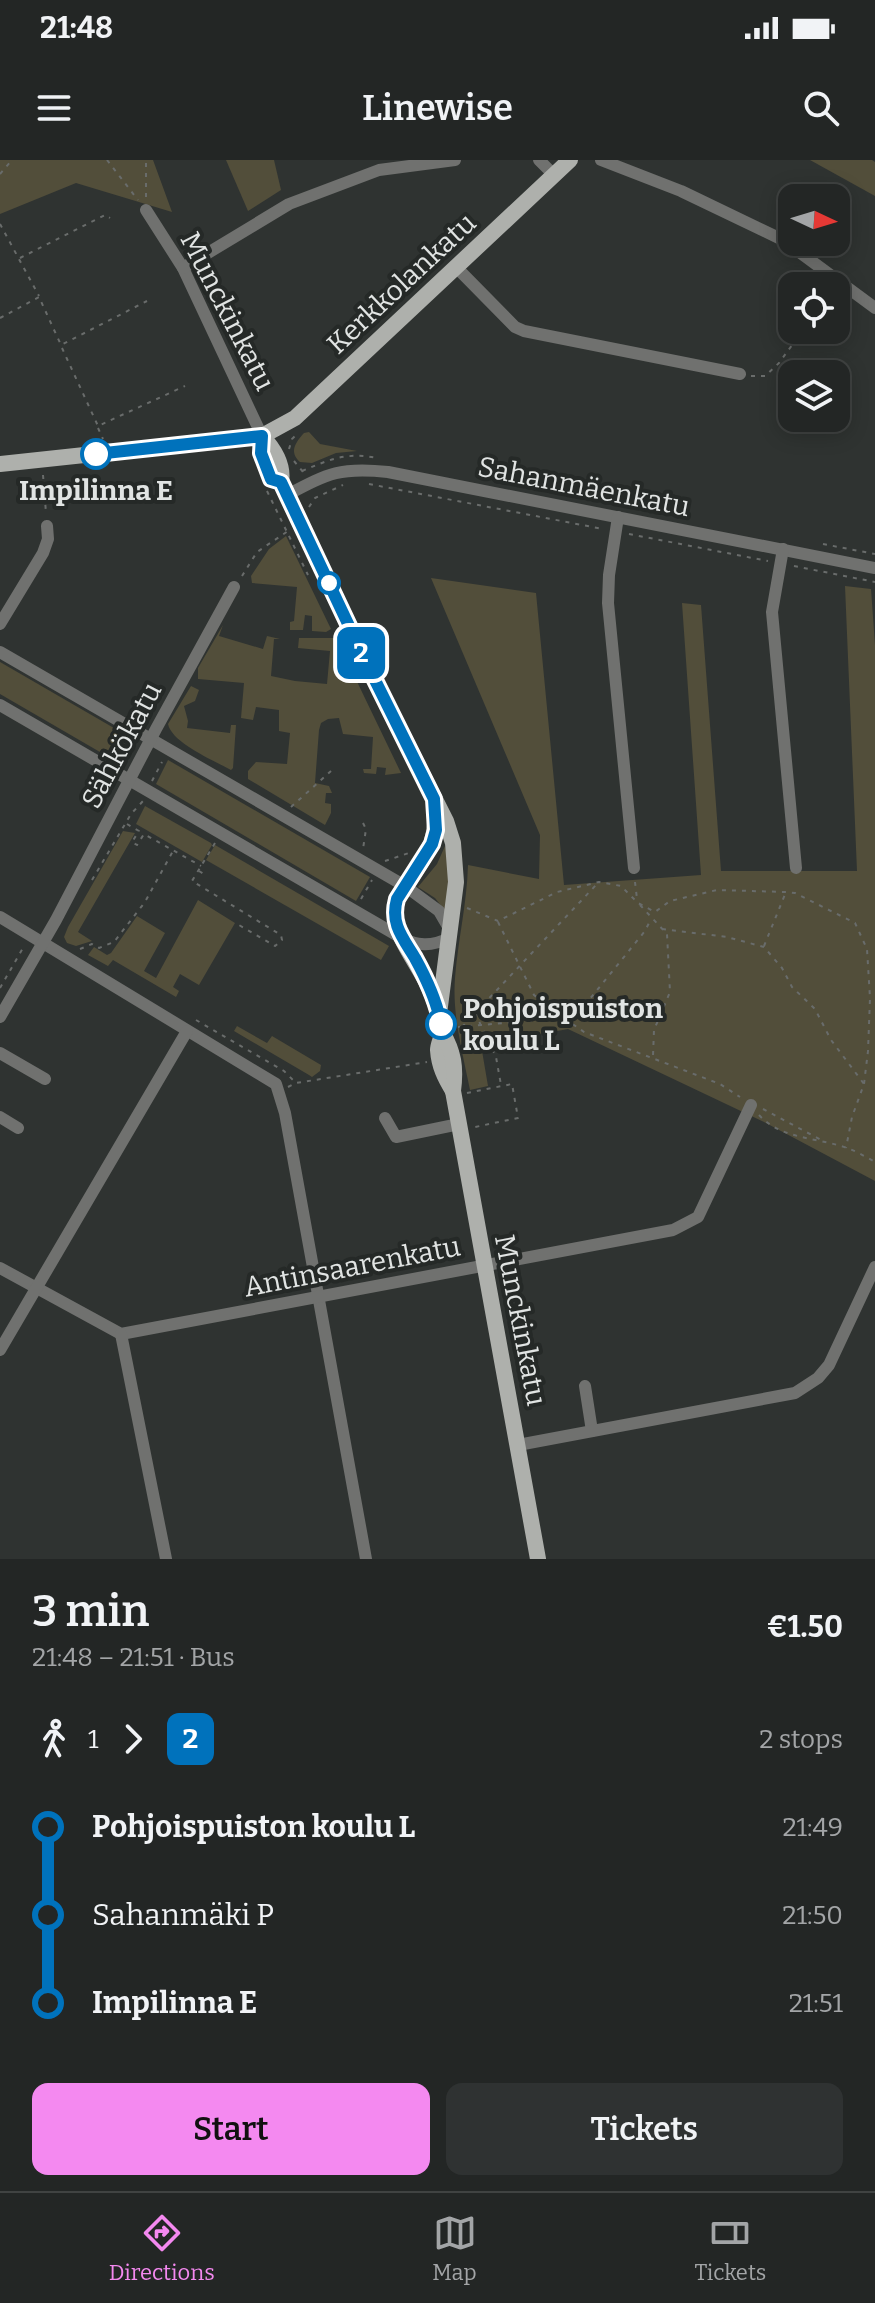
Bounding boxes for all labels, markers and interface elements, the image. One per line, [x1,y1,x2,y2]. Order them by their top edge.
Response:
text: 21:48 [40,10,113,46]
icon: menu [32,86,76,130]
text: Linewise [362,86,513,130]
icon: search [799,86,843,130]
north arrow [778,184,850,256]
map controls [778,184,850,432]
street label: Kerkkolankatu [320,206,482,361]
street label: Munckinkatu [174,227,282,396]
button: locate [778,272,850,344]
button: layers [778,360,850,432]
marker: Impilinna E [81,439,111,469]
street label: Sahanmäenkatu [475,450,693,523]
place label: Impilinna E [19,474,173,507]
unlabelled marker [318,572,340,594]
line badge: 2 [335,627,387,679]
text: 2 [353,636,369,669]
street label: Sähkökatu [75,677,168,814]
place label: Pohjoispuiston koulu L [463,992,663,1057]
marker: Pohjoispuiston koulu L [426,1009,456,1039]
street label: Antinsaarenkatu [241,1229,463,1304]
street label: Munckinkatu [488,1232,553,1408]
text: 3 min [32,1585,149,1638]
text: €1.50 [767,1609,843,1645]
text: 21:48 – 21:51 · Bus [32,1642,235,1673]
icon: walk [32,1717,76,1761]
icon: forward [111,1717,155,1761]
text: 2 [183,1722,198,1755]
text: 1 [88,1724,99,1755]
text: 2 stops [759,1724,843,1755]
text: Pohjoispuiston koulu L [92,1809,415,1845]
text: 21:49 [782,1812,843,1843]
text: Sahanmäki P [92,1897,274,1933]
text: 21:50 [782,1900,843,1931]
text: Impilinna E [92,1985,257,2021]
text: 21:51 [789,1988,843,2019]
button: Start [32,2083,430,2175]
button: Tickets [446,2083,843,2175]
tab: Directions [109,2211,215,2286]
tab: Map [432,2211,477,2286]
tab: Tickets [694,2211,766,2286]

